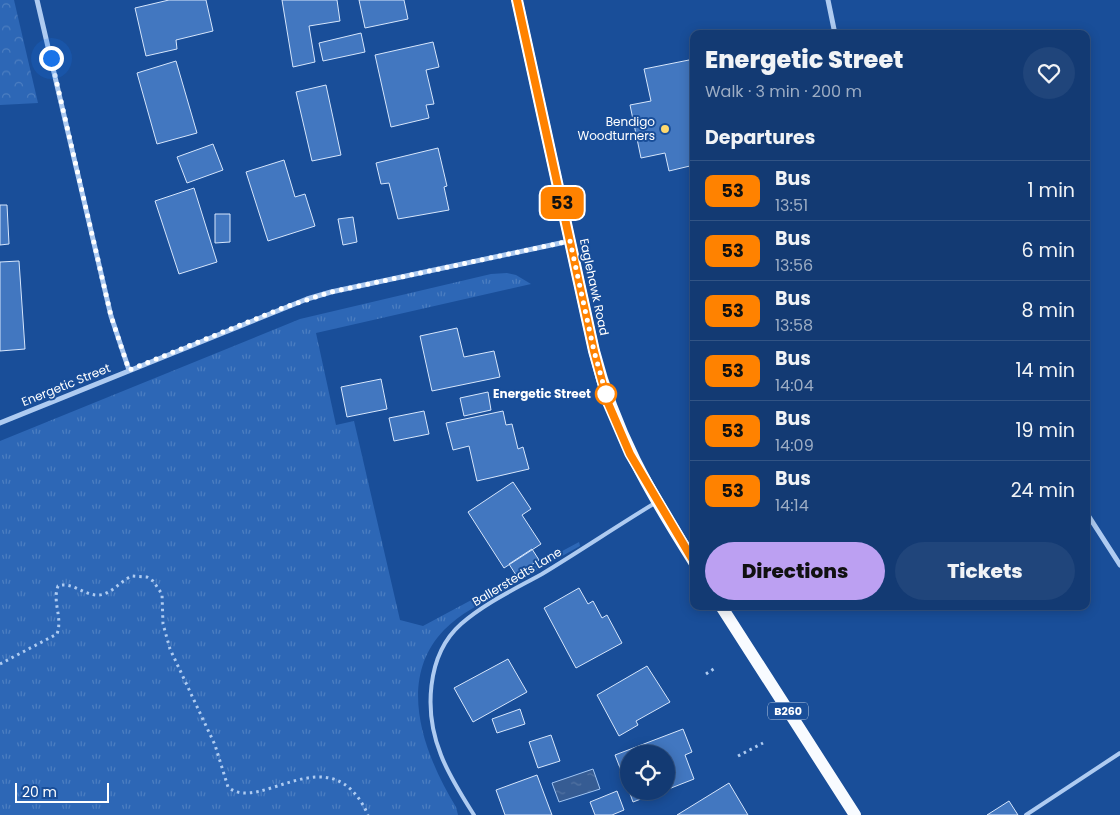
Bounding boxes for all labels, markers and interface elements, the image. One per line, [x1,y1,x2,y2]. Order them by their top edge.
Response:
text: Energetic Street [705,43,903,76]
your location [39,46,64,71]
button: heart [1023,47,1075,99]
text: Walk · 3 min · 200 m [705,80,862,103]
place label: Bendigo Woodturners [577,113,655,144]
marker: Bendigo Woodturners [659,123,671,135]
text: Departures [705,124,815,151]
text: Bus [775,165,811,192]
text: 1 min [1027,177,1075,204]
text: 53 [721,178,744,203]
line badge: 53 [540,187,584,219]
text: 53 [551,190,573,215]
text: 13:51 [775,194,808,217]
text: Bus [775,225,811,252]
street label: Eaglehawk Road [576,237,613,337]
text: 6 min [1021,237,1075,264]
text: 53 [721,238,744,263]
text: 13:56 [775,254,813,277]
text: Bus [775,285,811,312]
text: 8 min [1022,297,1075,324]
text: 53 [721,298,744,323]
text: 13:58 [775,314,813,337]
text: Bus [775,345,811,372]
text: 14 min [1015,357,1075,384]
text: 53 [721,358,744,383]
street label: Energetic Street [19,359,113,410]
text: 14:04 [775,374,814,397]
marker: Energetic Street [595,383,617,405]
place label: Energetic Street [493,385,591,402]
text: Bus [775,405,811,432]
text: 19 min [1015,417,1075,444]
text: 53 [721,418,744,443]
text: 14:09 [775,434,814,457]
text: Bus [775,465,811,492]
text: 24 min [1011,477,1075,504]
text: 53 [721,478,744,503]
text: 14:14 [775,494,809,517]
button: Directions [705,542,885,600]
button: Tickets [895,542,1075,600]
street label: Ballerstedts Lane [469,543,565,610]
road number: B260 [768,702,808,719]
map controls [620,745,675,800]
button: locate [620,745,675,800]
scale bar [15,780,109,803]
text: 20 m [22,782,57,802]

